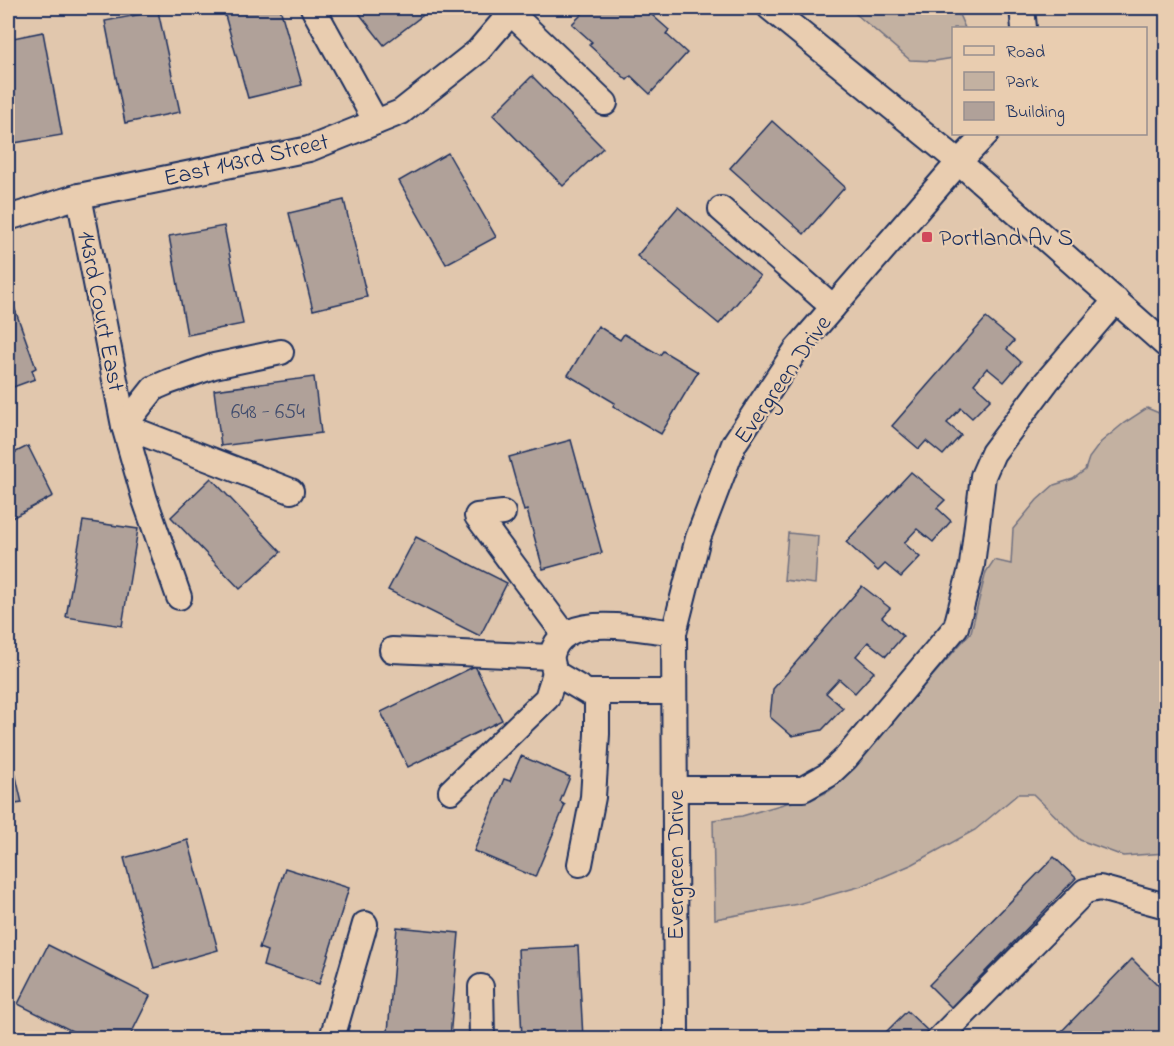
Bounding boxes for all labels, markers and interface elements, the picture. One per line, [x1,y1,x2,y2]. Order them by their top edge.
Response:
legend [952,27,1147,135]
text: Road [1006,40,1045,66]
text: Park [1006,70,1039,96]
text: Building [1005,100,1065,127]
street label: East 143rd Street [160,125,333,197]
place label: Portland Av S [939,222,1073,257]
street label: 143rd Court East [67,228,132,395]
marker: Portland Av S [920,230,934,244]
street label: Evergreen Drive [727,309,842,452]
house number: 648 - 654 [231,398,305,428]
street label: Evergreen Drive [660,790,695,940]

